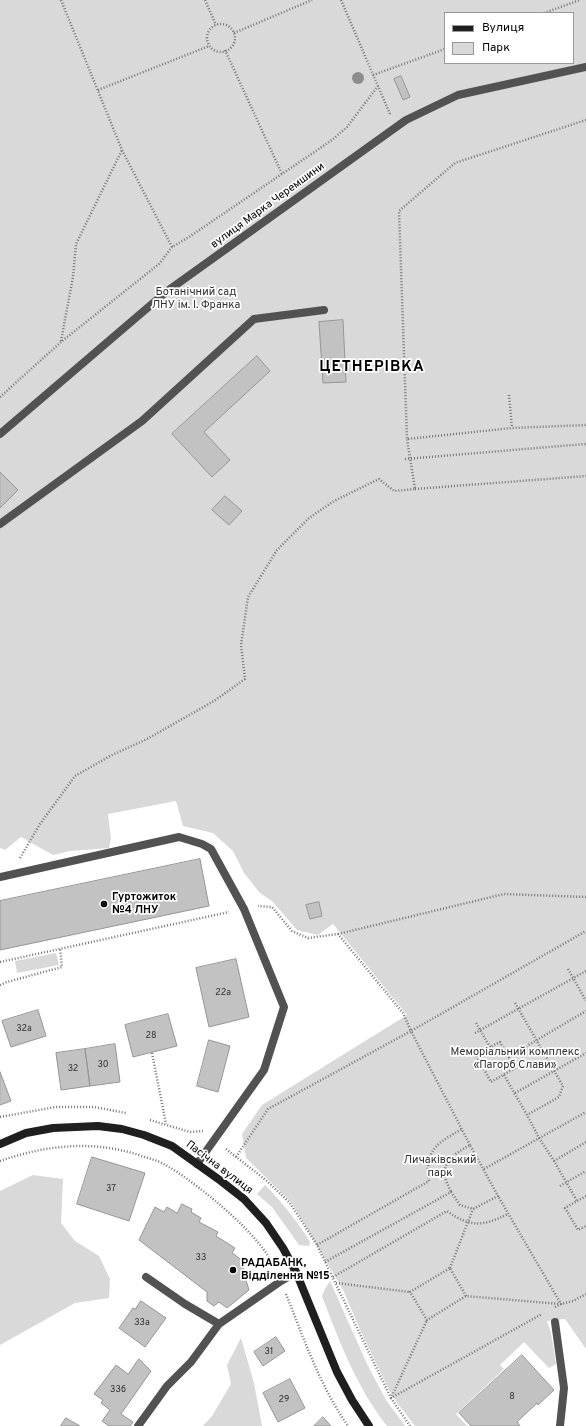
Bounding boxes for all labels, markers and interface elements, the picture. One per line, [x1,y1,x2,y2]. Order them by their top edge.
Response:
legend [444,12,574,64]
text: Вулиця [482,20,524,36]
text: Парк [482,40,510,56]
street label: вулиця Марка Черемшини [208,160,328,252]
park label: Ботанічний сад ЛНУ ім. І. Франка [152,286,240,312]
district label: ЦЕТНЕРІВКА [319,359,425,377]
place label: Гуртожиток №4 ЛНУ [112,891,176,917]
marker: Гуртожиток №4 ЛНУ [99,899,109,909]
house number: 22а [215,988,231,998]
house number: 32а [16,1024,32,1034]
house number: 28 [145,1031,157,1041]
park label: Меморіальний комплекс «Пагорб Слави» [451,1046,579,1072]
house number: 30 [97,1060,109,1070]
house number: 32 [68,1064,78,1074]
street label: Пасічна вулиця [183,1138,255,1198]
park label: Личаківський парк [403,1154,477,1180]
house number: 37 [106,1184,116,1194]
house number: 33 [196,1253,206,1263]
place label: РАДАБАНК, Відділення №15 [241,1257,330,1283]
marker: РАДАБАНК, Відділення №15 [228,1265,238,1275]
house number: 33а [134,1318,150,1328]
house number: 31 [265,1347,273,1357]
house number: 33б [110,1385,126,1395]
house number: 8 [509,1392,515,1402]
house number: 29 [279,1395,289,1405]

